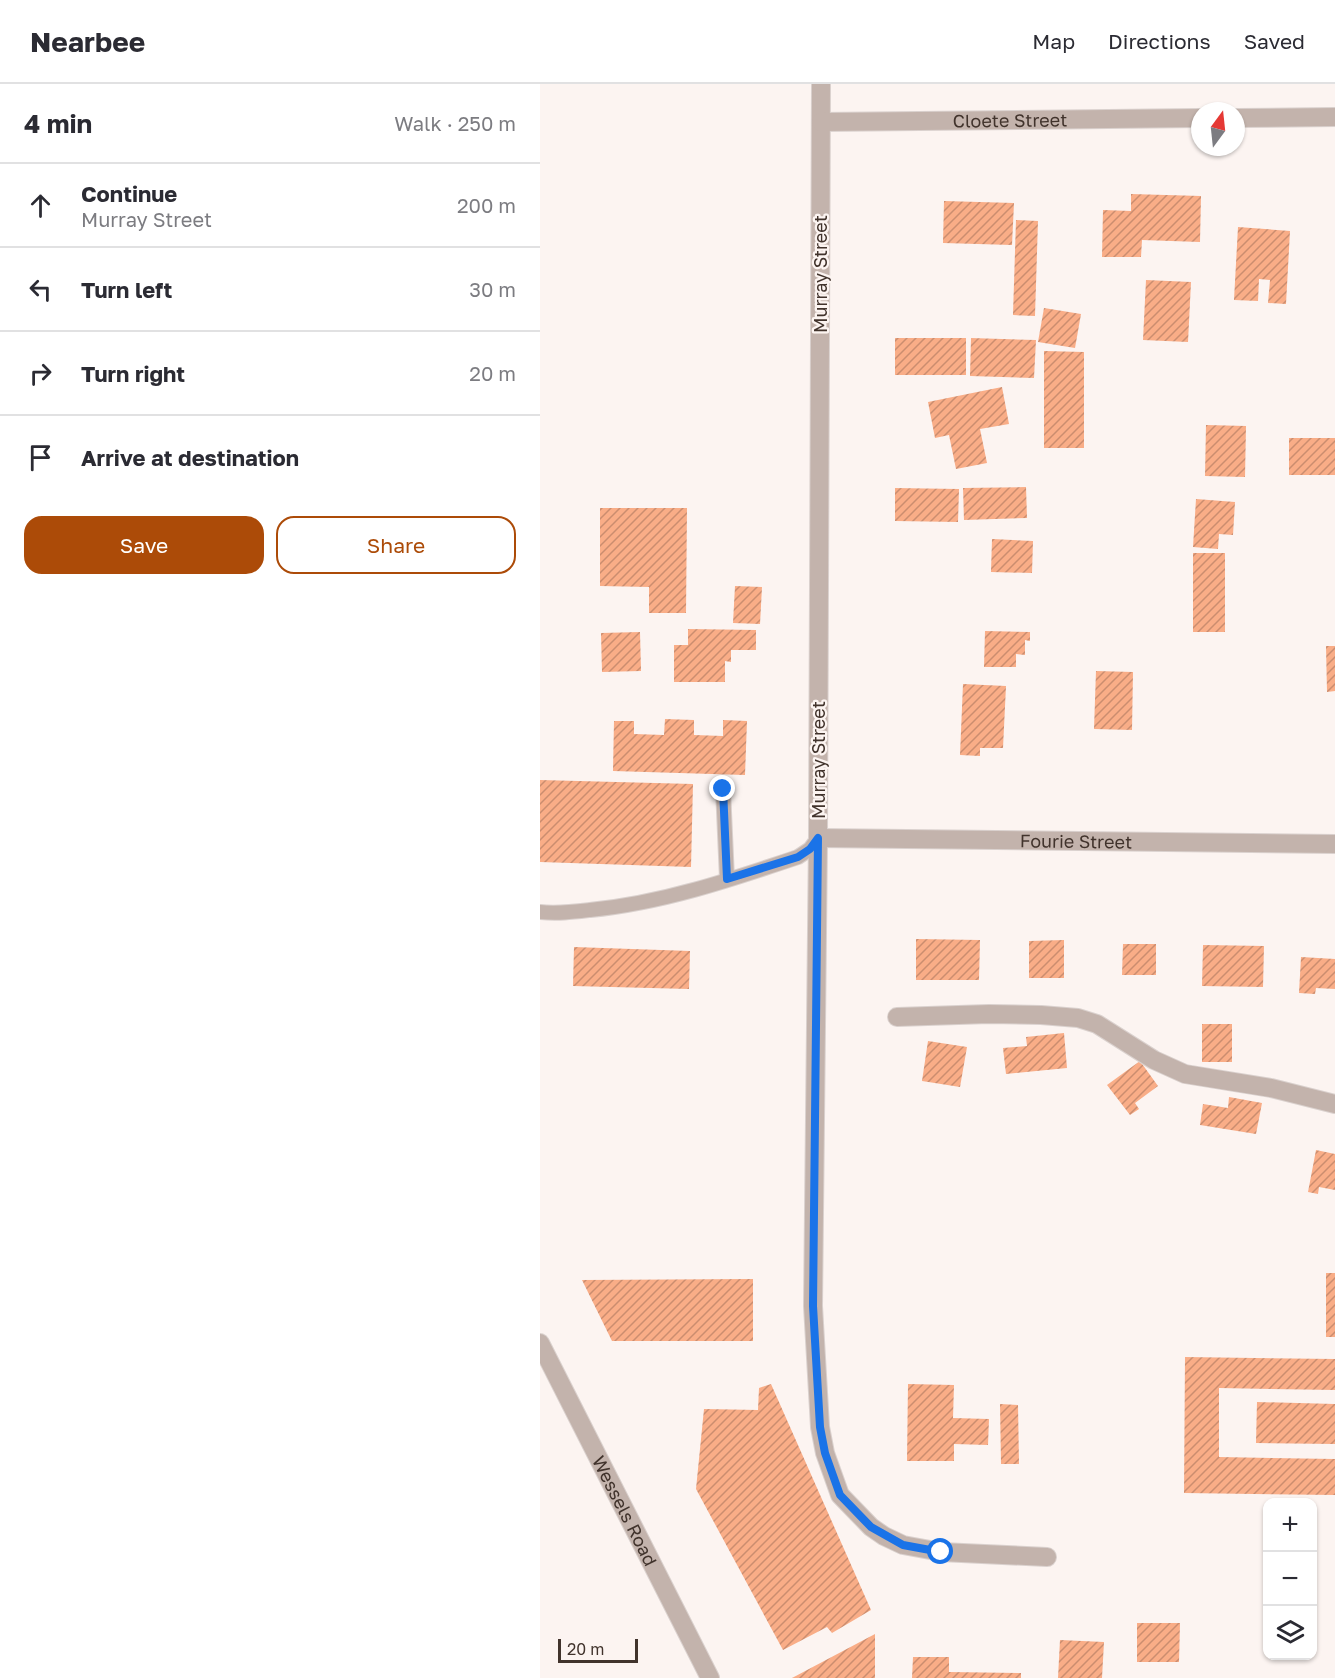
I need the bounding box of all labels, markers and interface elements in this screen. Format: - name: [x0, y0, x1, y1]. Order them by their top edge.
- text: Nearbee: [30, 25, 145, 58]
- text: Map: [1032, 28, 1075, 54]
- text: Directions: [1108, 28, 1211, 54]
- text: Saved: [1244, 28, 1305, 54]
- north arrow: [1191, 102, 1245, 156]
- text: 4 min: [24, 108, 92, 139]
- street label: Cloete Street: [953, 108, 1067, 132]
- text: Walk · 250 m: [394, 111, 516, 135]
- text: Continue: [81, 180, 177, 207]
- icon: ahead: [24, 189, 57, 222]
- text: 200 m: [457, 193, 516, 217]
- text: Murray Street: [81, 207, 212, 231]
- street label: Murray Street: [809, 215, 831, 333]
- icon: left: [24, 273, 57, 306]
- text: Turn left: [81, 276, 172, 303]
- text: 30 m: [469, 277, 516, 301]
- icon: right: [24, 357, 57, 390]
- text: Turn right: [81, 360, 185, 387]
- text: 20 m: [469, 361, 516, 385]
- icon: arrive: [24, 441, 57, 474]
- text: Arrive at destination: [81, 444, 299, 471]
- button: Save: [24, 516, 264, 574]
- button: Share: [276, 516, 516, 574]
- street label: Murray Street: [807, 701, 829, 819]
- route end: [709, 775, 735, 801]
- street label: Fourie Street: [1020, 829, 1132, 853]
- street label: Wessels Road: [588, 1452, 662, 1569]
- map controls: [1263, 1498, 1317, 1660]
- button: +: [1263, 1498, 1317, 1552]
- route start: [927, 1538, 953, 1564]
- button: −: [1263, 1552, 1317, 1606]
- button: layers: [1263, 1606, 1317, 1660]
- scale bar: [558, 1636, 638, 1664]
- text: 20 m: [567, 1639, 604, 1659]

